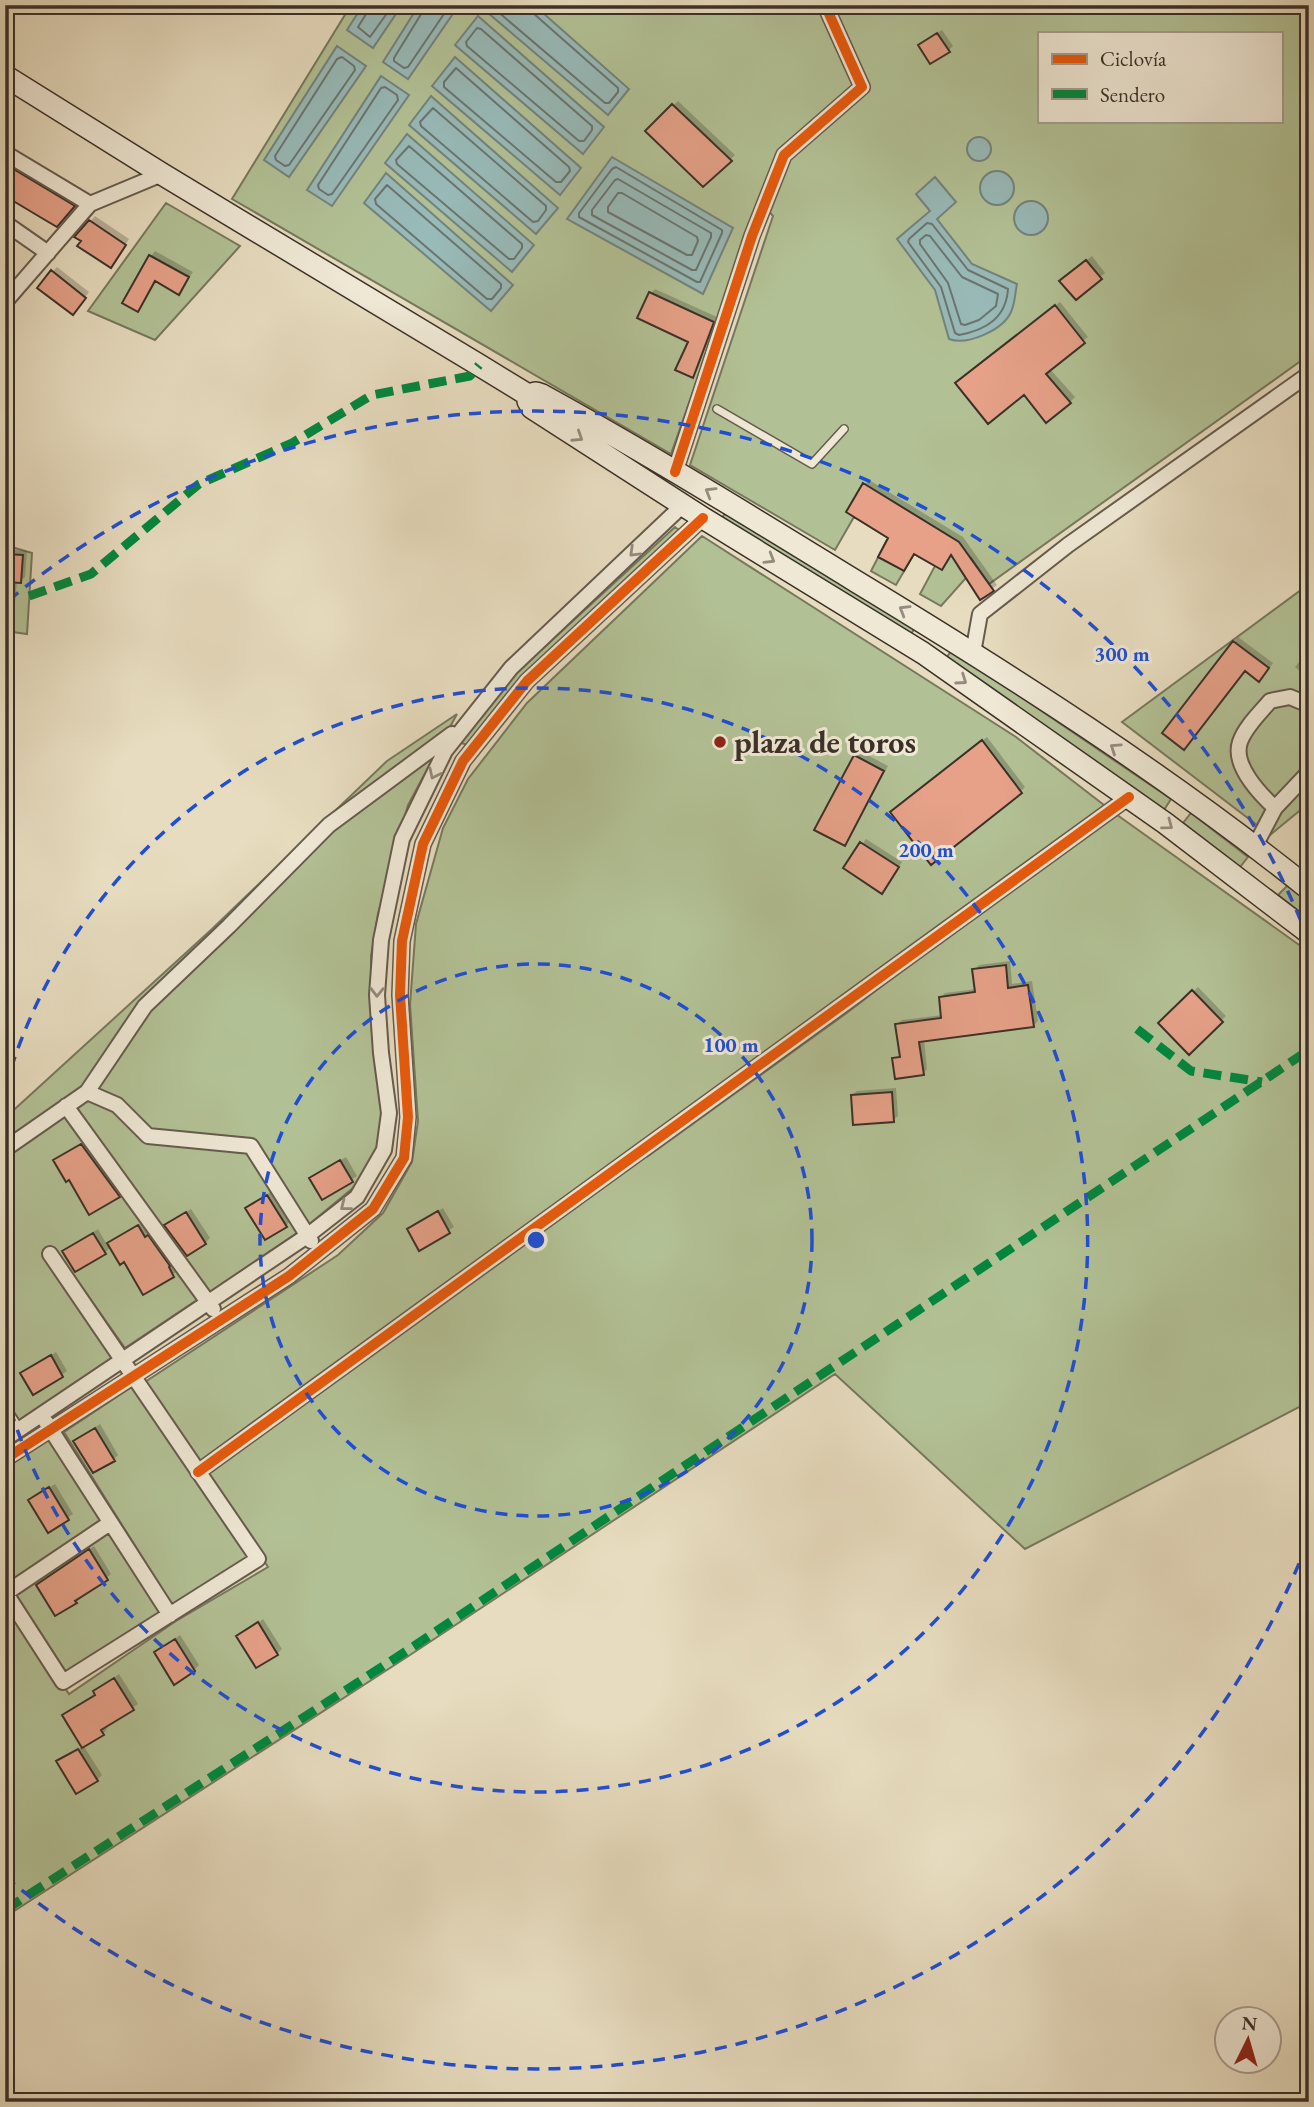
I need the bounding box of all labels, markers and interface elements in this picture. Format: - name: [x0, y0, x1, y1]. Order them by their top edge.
- legend: [1038, 32, 1282, 122]
- text: Ciclovía: [1100, 45, 1167, 72]
- text: Sendero: [1100, 81, 1165, 108]
- one-way arrow: [570, 429, 583, 442]
- one-way arrow: [704, 487, 717, 500]
- one-way arrow: [629, 544, 642, 557]
- one-way arrow: [762, 550, 775, 563]
- one-way arrow: [898, 606, 911, 619]
- text: 300 m: [1094, 640, 1150, 667]
- one-way arrow: [954, 672, 967, 684]
- place label: plaza de toros: [734, 721, 916, 763]
- marker: plaza de toros: [712, 734, 728, 750]
- one-way arrow: [1110, 744, 1123, 756]
- one-way arrow: [428, 767, 442, 780]
- one-way arrow: [1160, 817, 1173, 830]
- text: 200 m: [898, 836, 954, 863]
- one-way arrow: [370, 987, 385, 998]
- text: 100 m: [703, 1031, 759, 1058]
- one-way arrow: [341, 1198, 353, 1210]
- centre of rings: [524, 1228, 548, 1252]
- north arrow: [1212, 2006, 1282, 2076]
- text: N: [1241, 2010, 1259, 2037]

